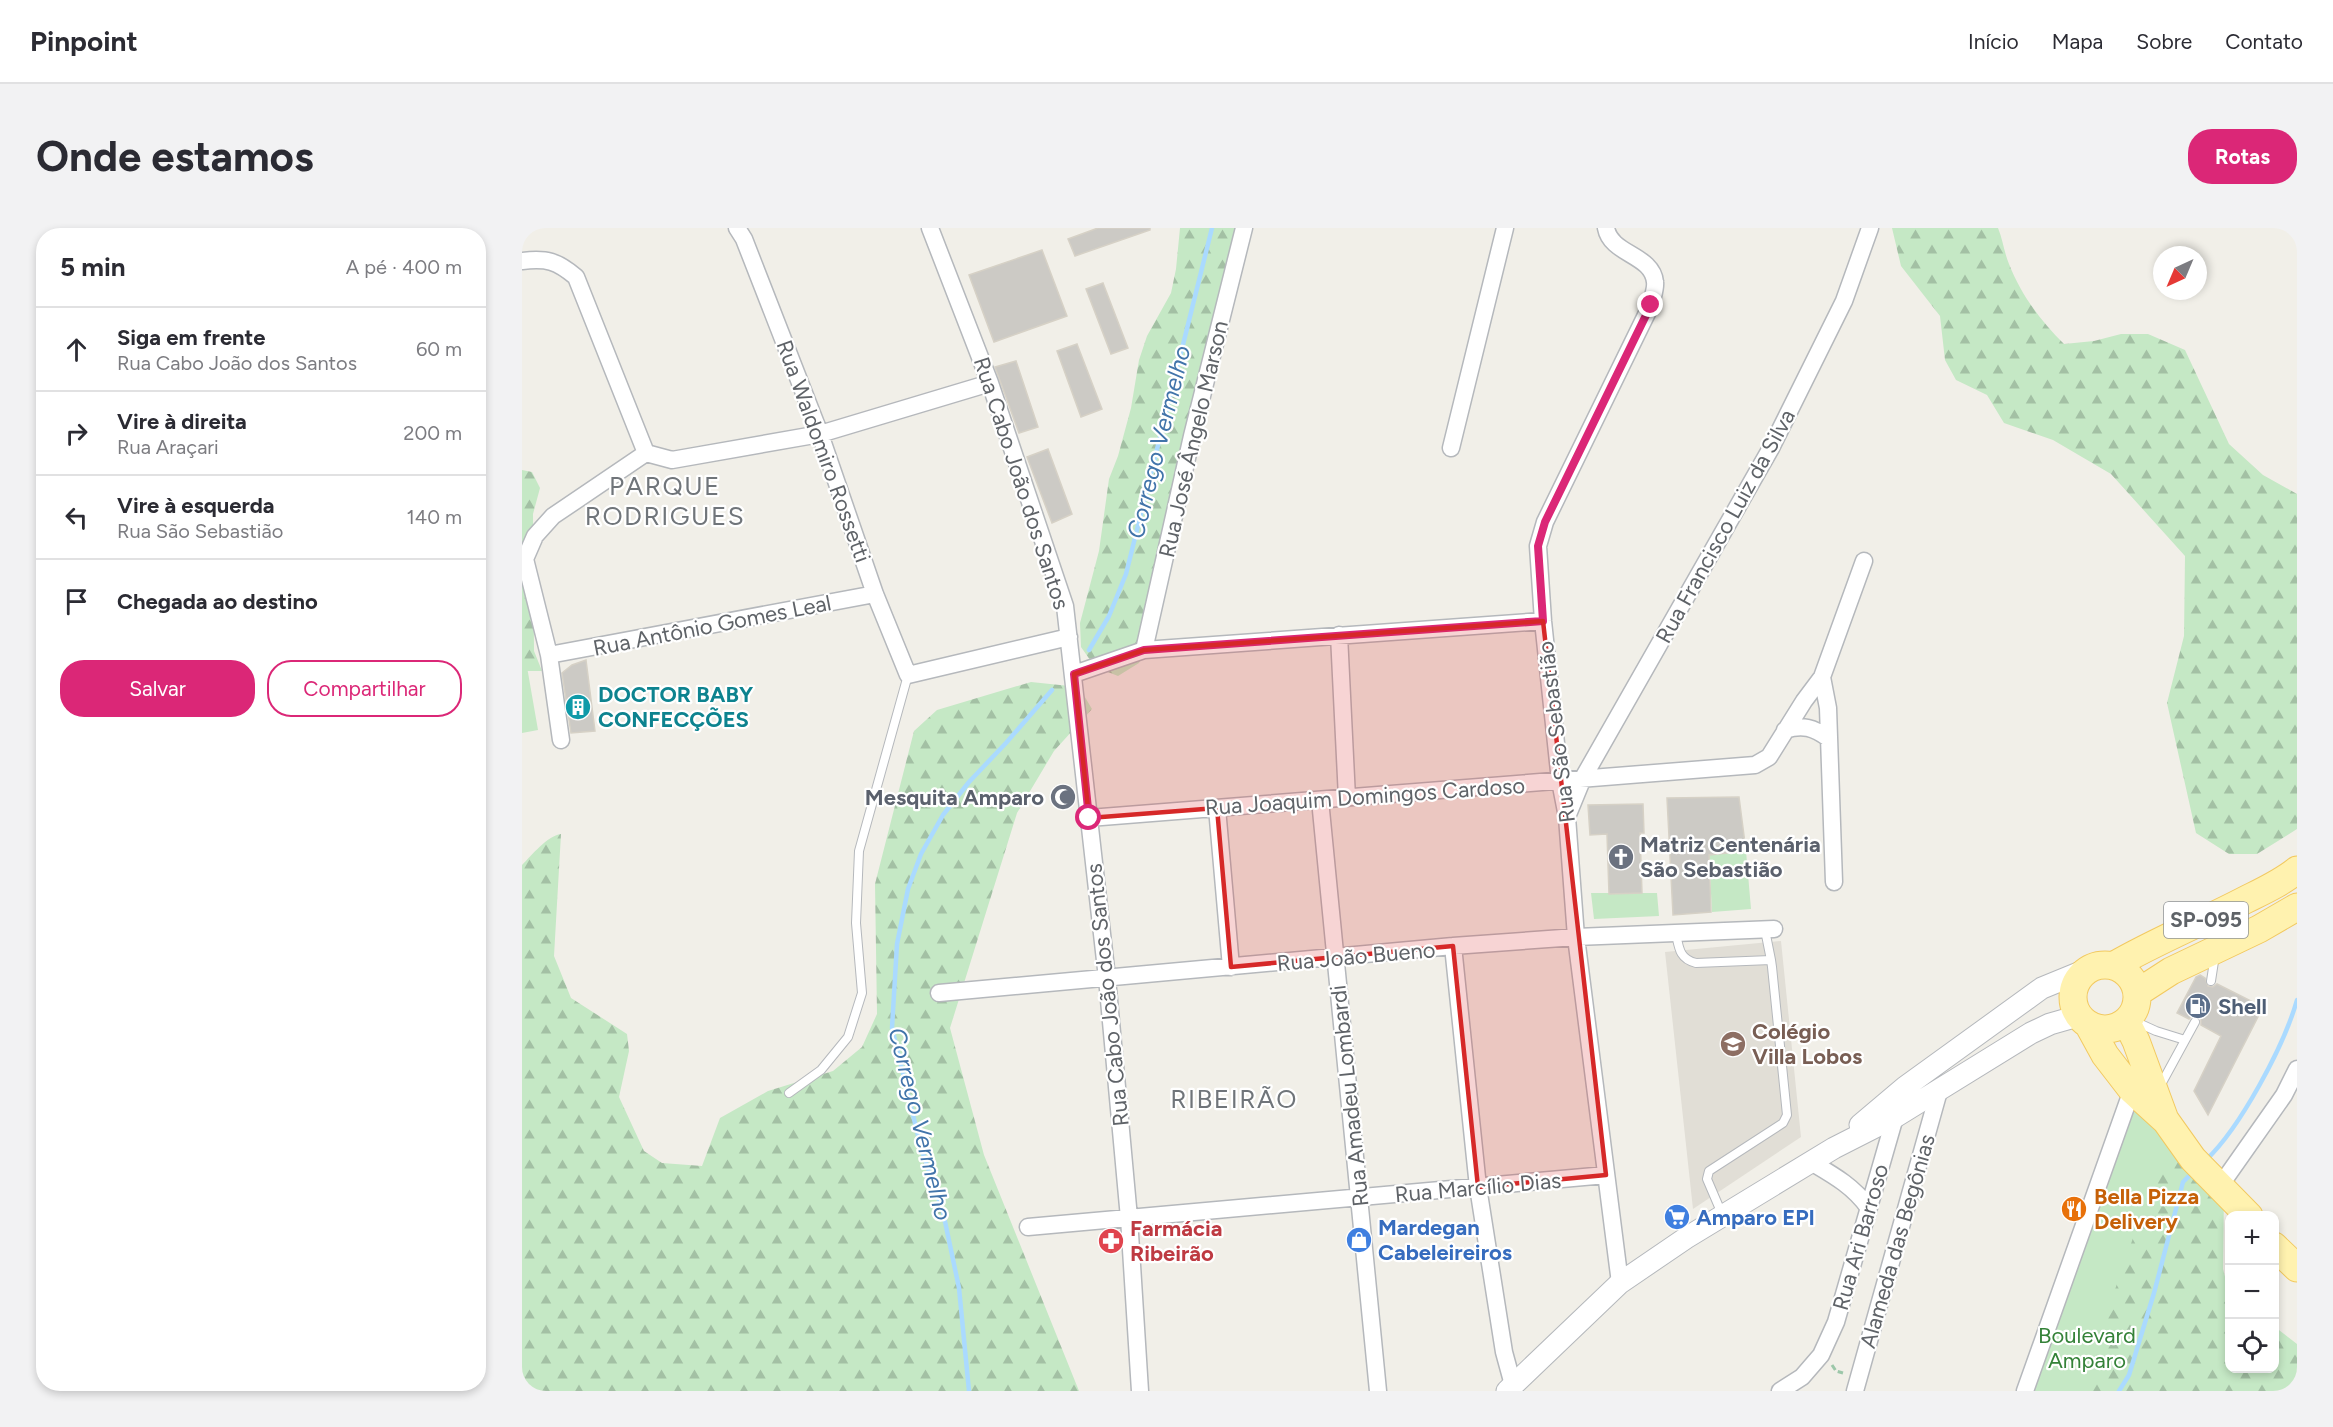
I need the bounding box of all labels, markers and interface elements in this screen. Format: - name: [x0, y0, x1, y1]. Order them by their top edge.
- text: Pinpoint: [30, 24, 138, 58]
- text: Início: [1968, 29, 2019, 54]
- text: Mapa: [2052, 29, 2103, 54]
- text: Sobre: [2136, 29, 2192, 54]
- text: Contato: [2225, 29, 2303, 54]
- button: Rotas: [2188, 129, 2297, 184]
- text: Onde estamos: [36, 131, 314, 182]
- north arrow: [2153, 246, 2207, 300]
- text: 5 min: [60, 251, 126, 283]
- text: A pé · 400 m: [346, 255, 462, 279]
- route end: [1637, 291, 1663, 317]
- street label: Rua José Ângelo Marson: [1153, 318, 1234, 560]
- text: Siga em frente: [117, 324, 265, 351]
- icon: ahead: [60, 333, 93, 366]
- street label: Rua Waldomiro Rossetti: [771, 336, 876, 566]
- text: 60 m: [416, 337, 462, 361]
- water label: Corrego Vermelho: [1121, 342, 1197, 541]
- text: Rua Cabo João dos Santos: [117, 351, 357, 375]
- street label: Rua Cabo João dos Santos: [968, 353, 1075, 613]
- street label: Rua Francisco Luiz da Silva: [1650, 405, 1801, 648]
- text: Vire à direita: [117, 408, 247, 435]
- icon: right: [60, 417, 93, 450]
- text: 200 m: [403, 421, 462, 445]
- text: Rua Araçari: [117, 435, 219, 459]
- district label: PARQUE RODRIGUES: [585, 470, 745, 532]
- text: Vire à esquerda: [117, 492, 275, 519]
- icon: left: [60, 501, 93, 534]
- text: 140 m: [407, 505, 462, 529]
- text: Rua São Sebastião: [117, 519, 283, 543]
- icon: arrive: [60, 585, 93, 618]
- text: Chegada ao destino: [117, 588, 318, 615]
- street label: Rua Antônio Gomes Leal: [591, 589, 833, 662]
- street label: Rua São Sebastião: [1532, 640, 1581, 824]
- button: Salvar: [60, 660, 255, 717]
- button: Compartilhar: [267, 660, 462, 717]
- place label: DOCTOR BABY CONFECÇÕES: [598, 681, 754, 733]
- building icon: DOCTOR BABY CONFECÇÕES: [563, 692, 593, 722]
- street label: Rua Joaquim Domingos Cardoso: [1204, 772, 1526, 821]
- mosque icon: Mesquita Amparo: [1048, 782, 1078, 812]
- place label: Mesquita Amparo: [865, 784, 1044, 811]
- route start: [1075, 804, 1101, 830]
- place label: Matriz Centenária São Sebastião: [1640, 831, 1821, 883]
- church icon: Matriz Centenária São Sebastião: [1606, 842, 1636, 872]
- street label: Rua Cabo João dos Santos: [1080, 862, 1135, 1128]
- road number: SP-095: [2164, 902, 2248, 938]
- street label: Rua João Bueno: [1276, 936, 1436, 977]
- street label: Rua Amadeu Lombardi: [1324, 984, 1375, 1208]
- fuel station icon: Shell: [2183, 991, 2213, 1021]
- place label: Shell: [2218, 993, 2267, 1020]
- place label: Colégio Villa Lobos: [1752, 1018, 1862, 1070]
- water label: Corrego Vermelho: [882, 1024, 958, 1223]
- school or university icon: Colégio Villa Lobos: [1718, 1029, 1748, 1059]
- district label: RIBEIRÃO: [1170, 1083, 1298, 1115]
- street label: Alameda das Begônias: [1854, 1131, 1941, 1351]
- street label: Rua Ari Barroso: [1827, 1161, 1894, 1313]
- street label: Rua Marcílio Dias: [1394, 1167, 1562, 1208]
- place label: Bella Pizza Delivery: [2094, 1183, 2199, 1235]
- restaurant icon: Bella Pizza Delivery: [2059, 1194, 2089, 1224]
- supermarket icon: Amparo EPI: [1662, 1202, 1692, 1232]
- place label: Amparo EPI: [1696, 1204, 1815, 1231]
- map controls: [2225, 1211, 2279, 1373]
- button: +: [2225, 1211, 2279, 1265]
- place label: Mardegan Cabeleireiros: [1378, 1214, 1512, 1266]
- place label: Farmácia Ribeirão: [1130, 1215, 1222, 1267]
- shop icon: Mardegan Cabeleireiros: [1344, 1225, 1374, 1255]
- pharmacy icon: Farmácia Ribeirão: [1096, 1226, 1126, 1256]
- button: −: [2225, 1265, 2279, 1319]
- button: locate: [2225, 1319, 2279, 1373]
- park label: Boulevard Amparo: [2038, 1322, 2136, 1374]

